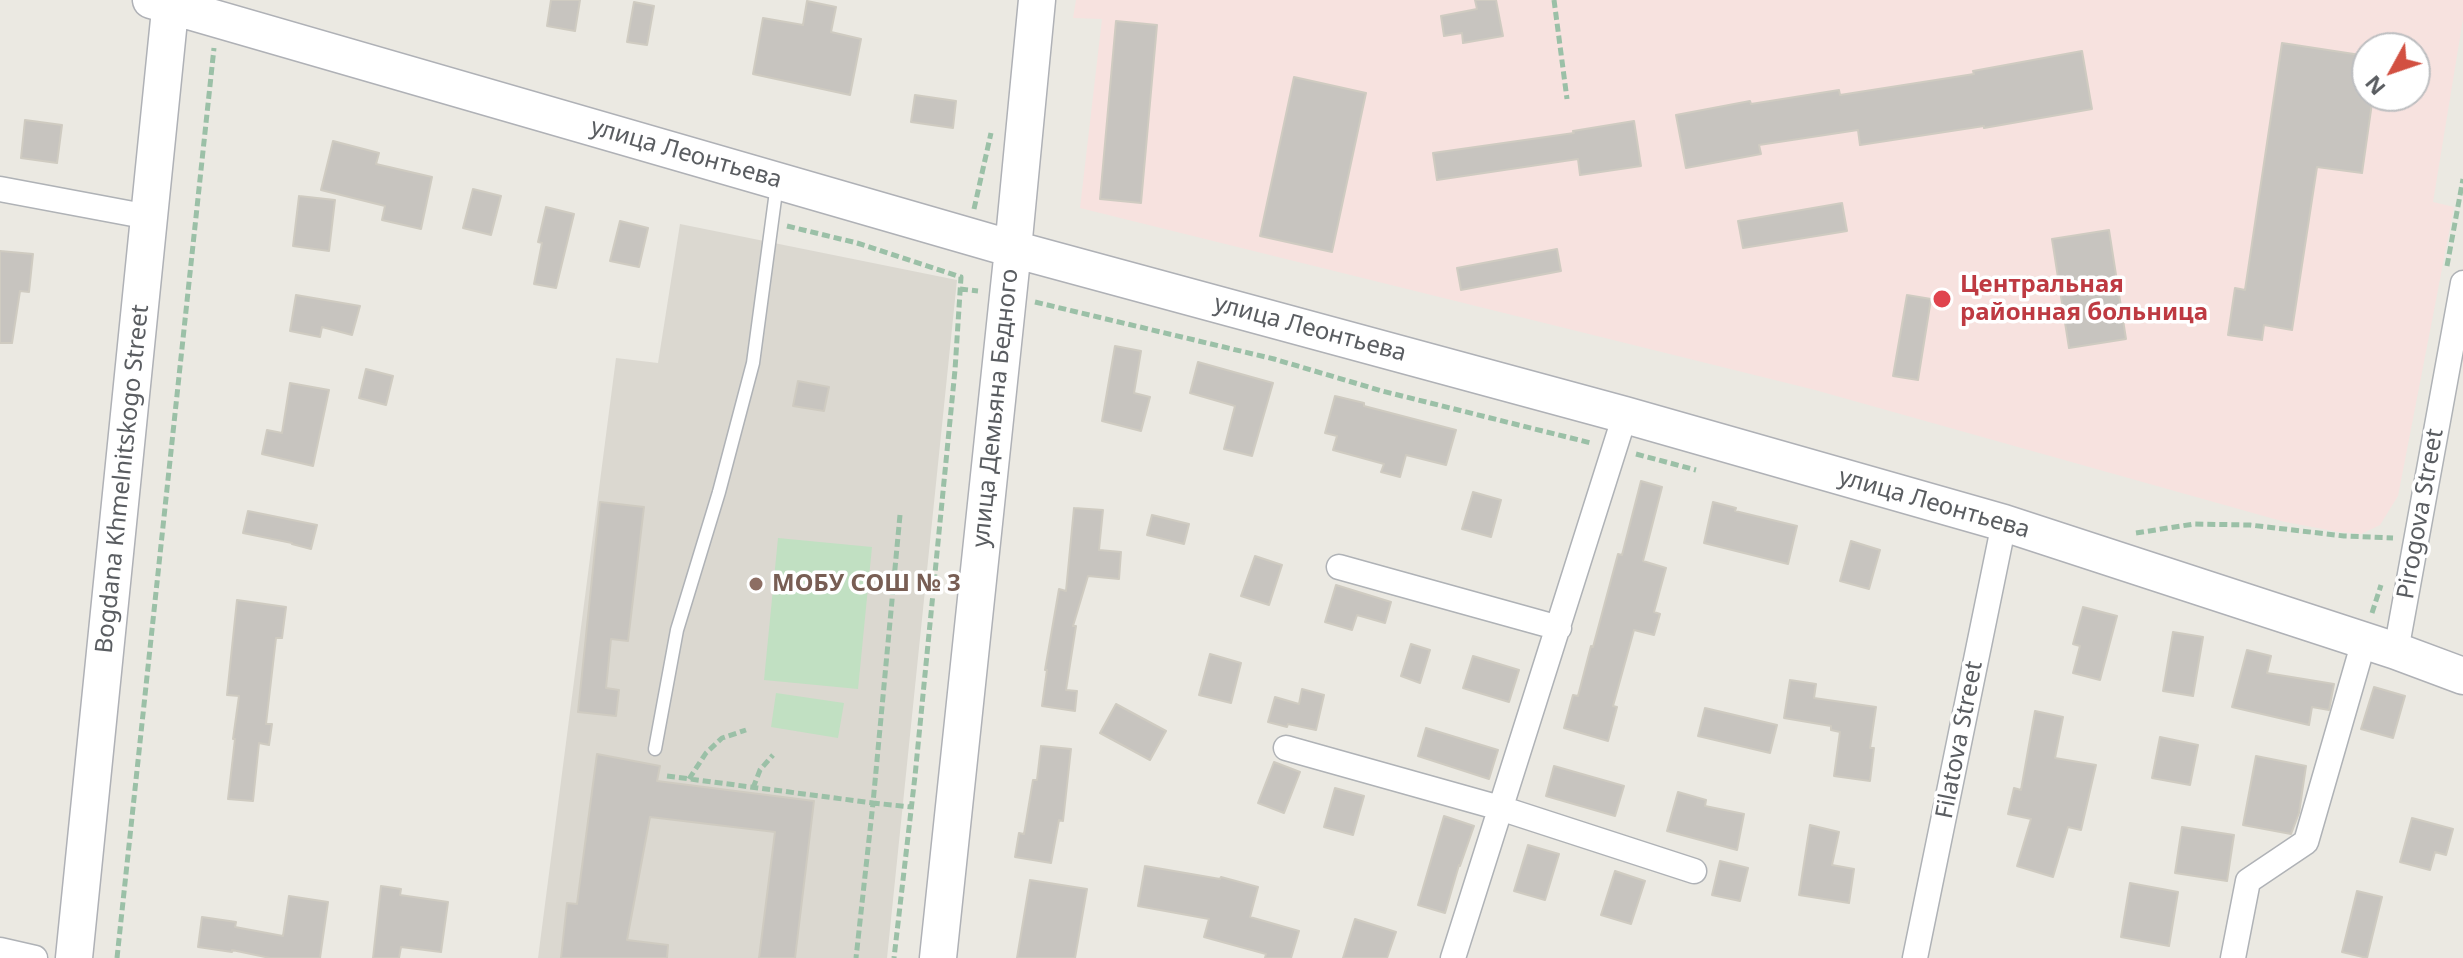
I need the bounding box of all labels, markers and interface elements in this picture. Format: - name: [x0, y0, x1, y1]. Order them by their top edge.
- north arrow: [2351, 32, 2431, 112]
- text: N: [2357, 70, 2391, 103]
- street label: улица Леонтьева: [587, 113, 785, 195]
- street label: улица Демьяна Бедного: [967, 267, 1025, 549]
- place label: Центральная районная больница: [1960, 271, 2208, 327]
- marker: Центральная районная больница: [1931, 288, 1953, 310]
- street label: улица Леонтьева: [1211, 290, 1409, 368]
- street label: Bogdana Khmelnitskogo Street: [90, 303, 156, 655]
- street label: Pirogova Street: [2392, 427, 2450, 601]
- street label: улица Леонтьева: [1835, 463, 2033, 545]
- place label: МОБУ СОШ № 3: [772, 570, 961, 598]
- marker: МОБУ СОШ № 3: [747, 575, 765, 593]
- street label: Filatova Street: [1931, 659, 1989, 821]

